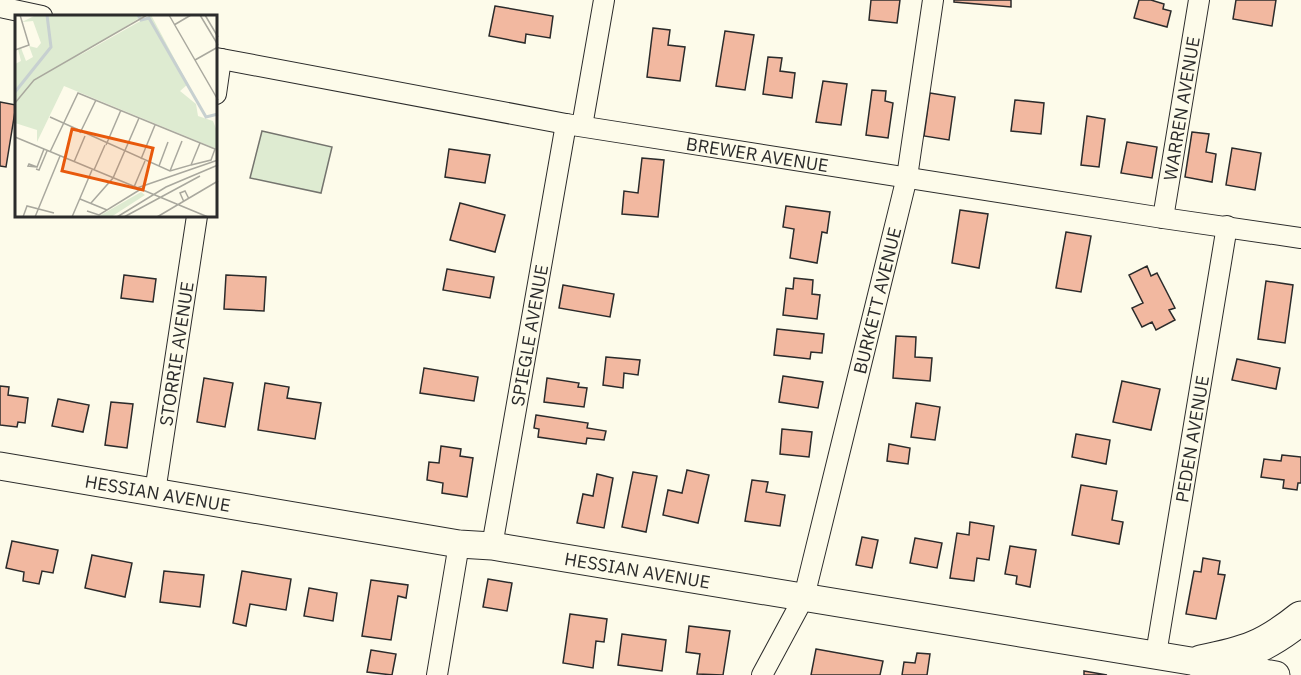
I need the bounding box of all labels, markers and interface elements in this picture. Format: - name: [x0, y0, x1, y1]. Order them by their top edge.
- inset map: [15, 15, 218, 218]
- street label: WARREN AVENUE: [1158, 35, 1204, 182]
- street label: BREWER AVENUE: [685, 132, 830, 177]
- street label: BURKETT AVENUE: [848, 225, 906, 376]
- street label: SPIEGLE AVENUE: [505, 263, 553, 408]
- street label: STORRIE AVENUE: [154, 280, 198, 427]
- street label: PEDEN AVENUE: [1170, 374, 1214, 504]
- street label: HESSIAN AVENUE: [83, 469, 232, 516]
- street label: HESSIAN AVENUE: [563, 547, 712, 593]

